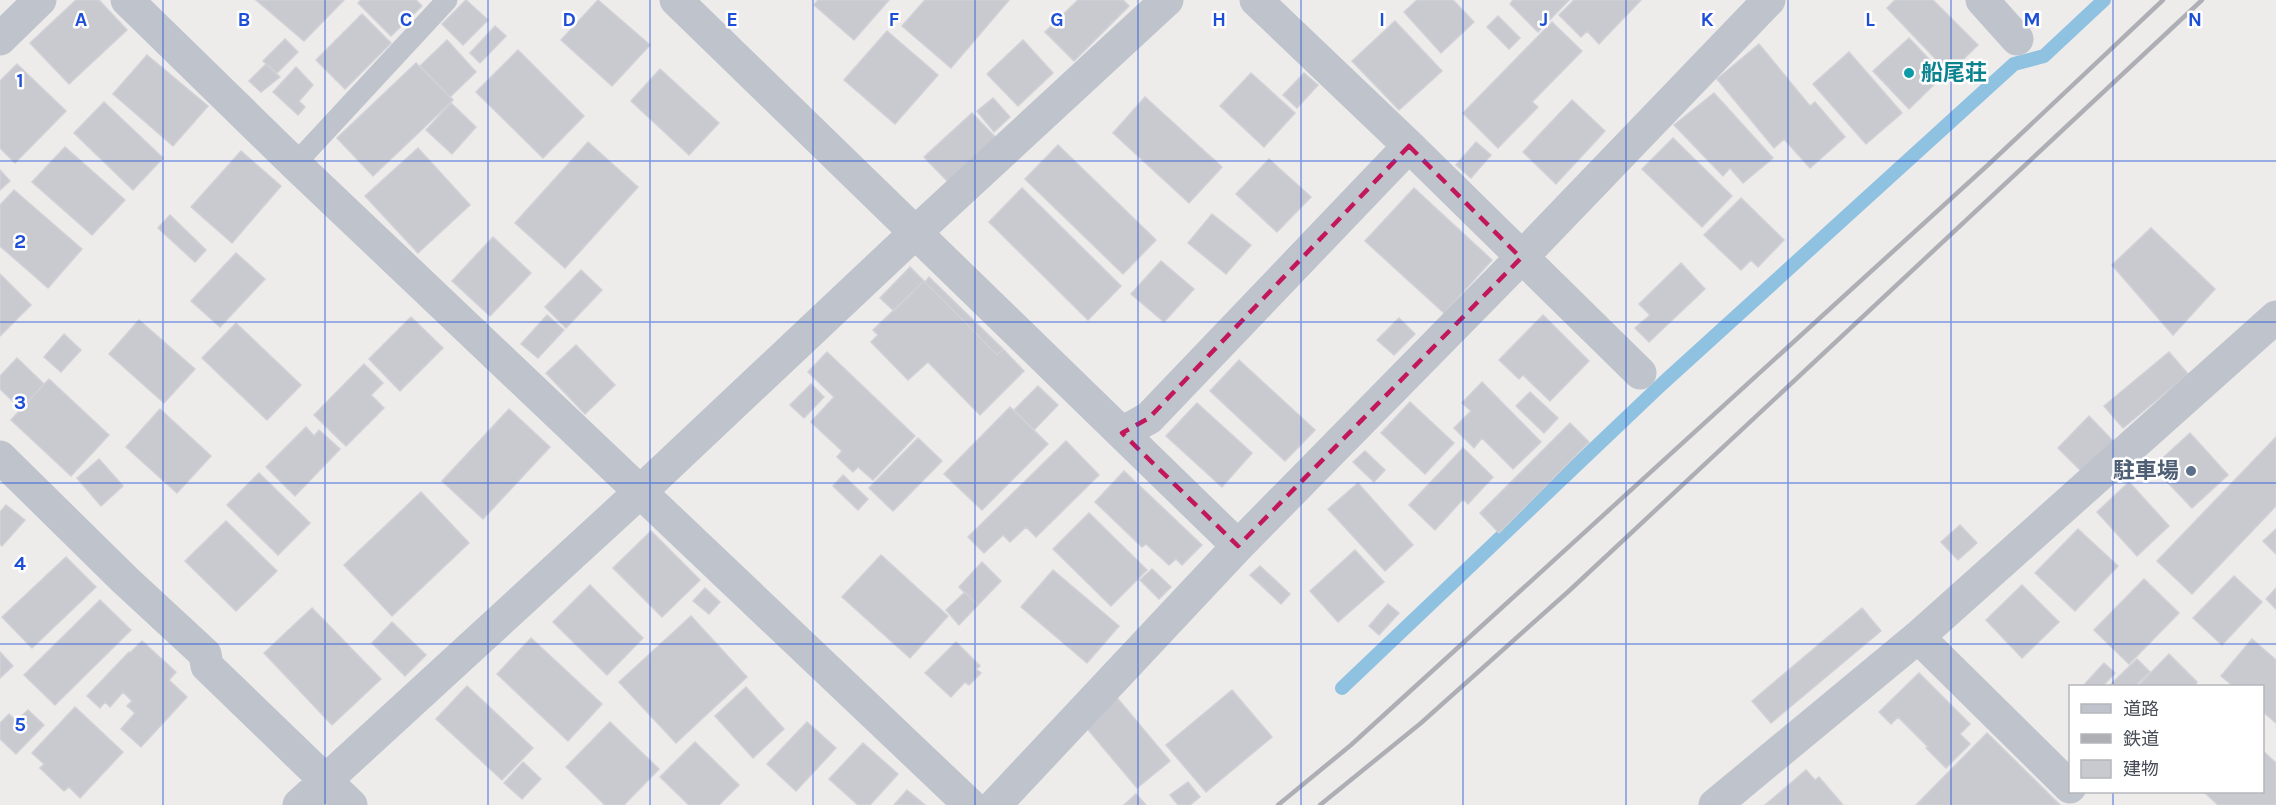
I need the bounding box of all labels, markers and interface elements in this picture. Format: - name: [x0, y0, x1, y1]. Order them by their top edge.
- text: A: [75, 8, 88, 31]
- text: B: [238, 8, 250, 31]
- text: C: [400, 8, 412, 31]
- text: D: [562, 8, 576, 31]
- text: E: [726, 8, 738, 31]
- text: F: [889, 8, 900, 31]
- text: G: [1050, 8, 1064, 31]
- text: H: [1212, 8, 1226, 31]
- text: I: [1379, 8, 1385, 31]
- text: J: [1540, 8, 1548, 31]
- text: K: [1700, 8, 1714, 31]
- text: L: [1865, 8, 1875, 31]
- text: M: [2023, 8, 2041, 31]
- text: N: [2188, 8, 2202, 31]
- place label: 船尾荘: [1921, 60, 1987, 86]
- marker: 船尾荘: [1902, 66, 1916, 80]
- text: 1: [16, 69, 24, 92]
- text: 2: [14, 230, 26, 253]
- text: 3: [14, 391, 26, 414]
- place label: 駐車場: [2113, 458, 2179, 484]
- marker: 駐車場: [2184, 464, 2198, 478]
- text: 4: [14, 552, 26, 575]
- legend: [2069, 685, 2264, 793]
- text: 道路: [2123, 698, 2159, 720]
- text: 5: [14, 713, 26, 736]
- text: 鉄道: [2123, 728, 2159, 750]
- text: 建物: [2123, 758, 2159, 780]

